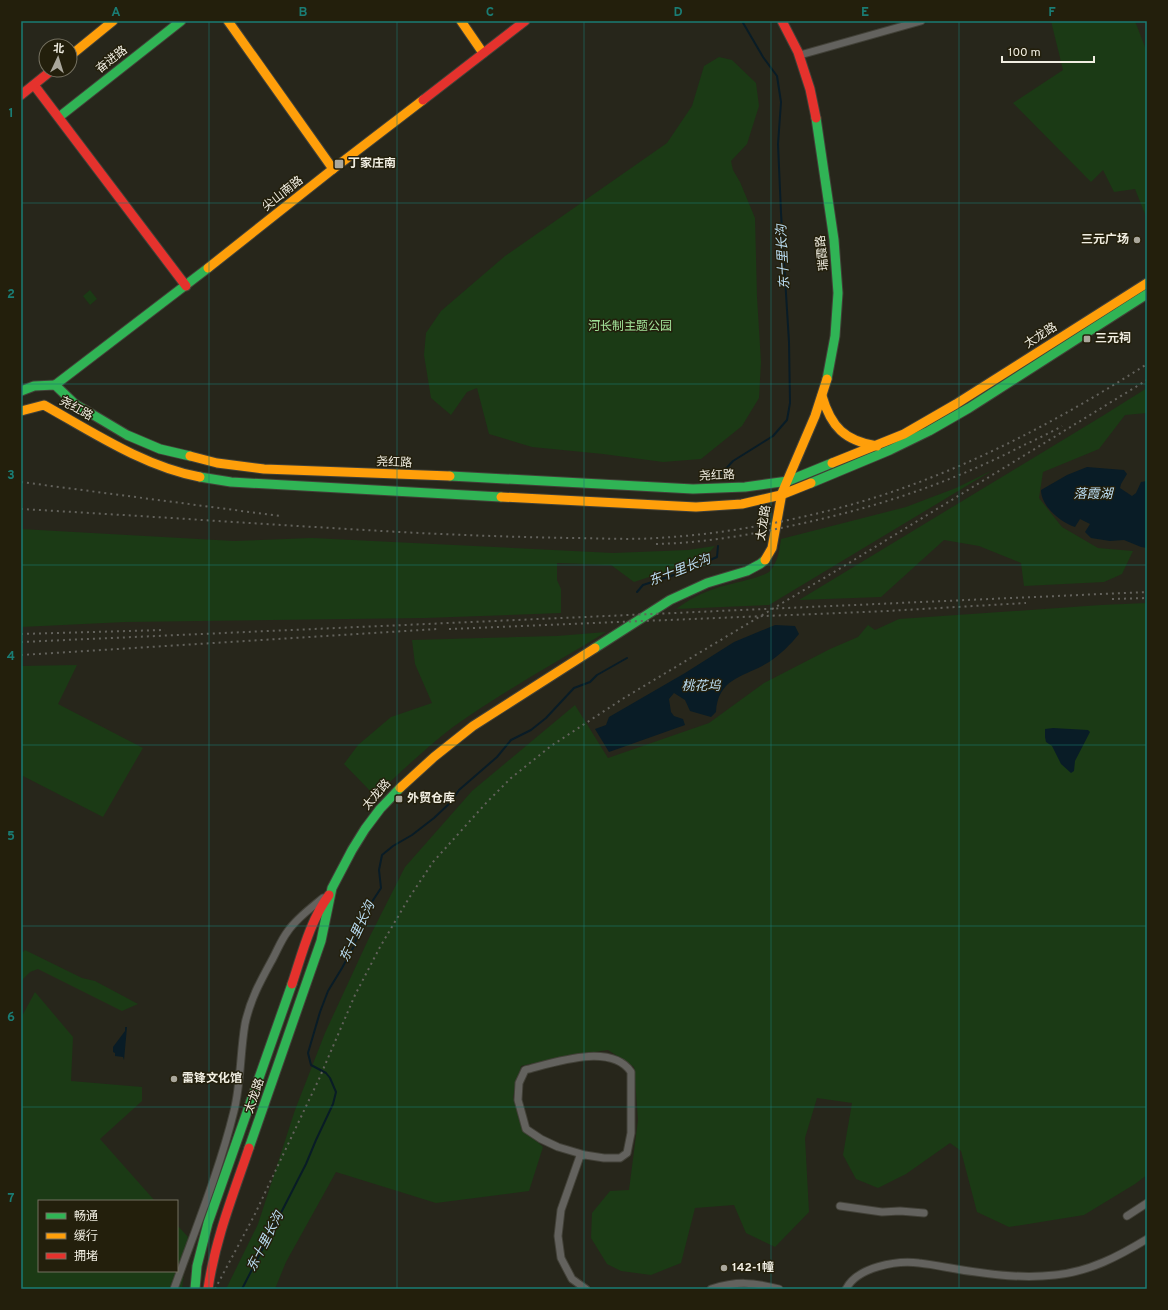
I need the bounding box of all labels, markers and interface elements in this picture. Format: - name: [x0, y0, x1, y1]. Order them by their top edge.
- text: A: [111, 5, 121, 21]
- text: B: [299, 5, 308, 21]
- text: C: [486, 5, 494, 21]
- text: D: [673, 5, 683, 21]
- text: E: [861, 5, 869, 21]
- text: F: [1048, 5, 1056, 21]
- north arrow: [38, 38, 78, 78]
- scale bar: [1002, 38, 1094, 64]
- text: 北: [53, 42, 65, 56]
- street label: 奋进路: [93, 43, 131, 77]
- text: 100 m: [1008, 45, 1041, 61]
- text: 1: [8, 106, 14, 122]
- place label: 丁家庄南: [348, 156, 396, 172]
- marker: 丁家庄南: [333, 158, 345, 170]
- street label: 尖山南路: [259, 173, 307, 215]
- water label: 东十里长沟: [774, 222, 794, 290]
- place label: 三元广场: [1081, 232, 1129, 248]
- street label: 瑞霞路: [813, 234, 833, 272]
- marker: 三元广场: [1132, 235, 1142, 245]
- text: 2: [7, 287, 15, 303]
- park label: 河长制主题公园: [588, 319, 672, 335]
- street label: 太龙路: [1022, 319, 1060, 353]
- place label: 三元祠: [1095, 331, 1131, 347]
- marker: 三元祠: [1082, 334, 1092, 344]
- street label: 尧红路: [56, 393, 96, 425]
- street label: 尧红路: [376, 454, 412, 472]
- street label: 尧红路: [699, 467, 735, 485]
- text: 3: [7, 468, 15, 484]
- water label: 落霞湖: [1073, 487, 1114, 503]
- street label: 太龙路: [753, 504, 775, 542]
- water label: 东十里长沟: [647, 551, 715, 590]
- text: 4: [7, 649, 15, 665]
- water label: 桃花坞: [681, 679, 721, 695]
- street label: 太龙路: [359, 776, 395, 814]
- place label: 外贸仓库: [407, 791, 455, 807]
- marker: 外贸仓库: [394, 794, 404, 804]
- text: 5: [7, 829, 15, 845]
- water label: 东十里长沟: [337, 897, 380, 965]
- text: 6: [7, 1010, 15, 1026]
- place label: 雷锋文化馆: [182, 1071, 242, 1087]
- marker: 雷锋文化馆: [169, 1074, 179, 1084]
- street label: 太龙路: [242, 1076, 268, 1116]
- text: 7: [8, 1191, 15, 1207]
- legend: [38, 1200, 178, 1272]
- water label: 东十里长沟: [244, 1208, 289, 1275]
- text: 畅通: [74, 1209, 98, 1225]
- text: 缓行: [74, 1229, 98, 1245]
- text: 拥堵: [74, 1249, 98, 1265]
- place label: 142-1幢: [732, 1260, 774, 1276]
- marker: 142-1幢: [719, 1263, 729, 1273]

